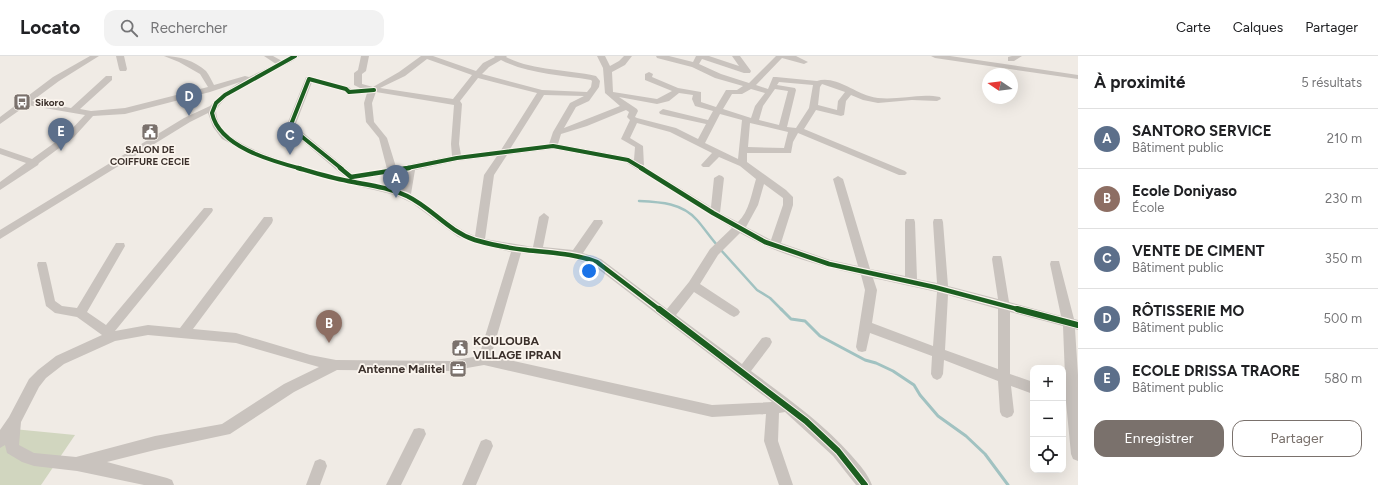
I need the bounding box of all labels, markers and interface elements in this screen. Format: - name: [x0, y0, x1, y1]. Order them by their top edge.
- search box: [104, 10, 384, 46]
- text: Locato: [20, 16, 80, 39]
- icon: search: [118, 17, 140, 39]
- text: Rechercher: [150, 19, 227, 37]
- text: Carte: [1176, 19, 1211, 36]
- text: Calques: [1233, 19, 1283, 36]
- text: Partager: [1305, 19, 1358, 36]
- north arrow: [982, 68, 1018, 104]
- text: À proximité: [1094, 72, 1185, 92]
- text: 5 résultats: [1301, 75, 1362, 90]
- pin: D: [176, 83, 202, 116]
- bus stop icon: Sikoro: [12, 92, 32, 112]
- place label: Sikoro: [35, 96, 64, 109]
- pin: E: [48, 118, 74, 151]
- public building icon: SALON DE COIFFURE CECIE: [140, 122, 160, 142]
- pin: C: [277, 122, 303, 155]
- text: SANTORO SERVICE: [1132, 122, 1272, 140]
- text: A: [1102, 131, 1112, 146]
- text: 210 m: [1327, 131, 1362, 146]
- text: Bâtiment public: [1132, 140, 1224, 155]
- place label: SALON DE COIFFURE CECIE: [110, 143, 190, 168]
- pin: A: [383, 165, 409, 198]
- text: Ecole Doniyaso: [1132, 182, 1237, 200]
- text: B: [1103, 191, 1111, 206]
- text: 230 m: [1325, 191, 1362, 206]
- text: École: [1132, 200, 1164, 215]
- text: VENTE DE CIMENT: [1132, 242, 1265, 260]
- text: C: [1102, 251, 1112, 266]
- text: 350 m: [1325, 251, 1362, 266]
- text: Bâtiment public: [1132, 260, 1224, 275]
- your location: [579, 261, 599, 281]
- text: RÔTISSERIE MO: [1132, 302, 1244, 320]
- pin: B: [316, 310, 342, 343]
- text: D: [1102, 311, 1112, 326]
- text: 500 m: [1324, 311, 1362, 326]
- text: Bâtiment public: [1132, 320, 1224, 335]
- place label: KOULOUBA VILLAGE IPRAN: [473, 334, 561, 362]
- public building icon: KOULOUBA VILLAGE IPRAN: [450, 338, 470, 358]
- office icon: Antenne Malitel: [448, 359, 468, 379]
- place label: Antenne Malitel: [358, 362, 445, 376]
- text: ECOLE DRISSA TRAORE: [1132, 362, 1300, 380]
- map controls: [1030, 365, 1066, 473]
- button: +: [1030, 365, 1066, 401]
- text: E: [1103, 371, 1111, 386]
- text: 580 m: [1324, 371, 1362, 386]
- text: Bâtiment public: [1132, 380, 1224, 395]
- button: −: [1030, 401, 1066, 437]
- button: Enregistrer: [1094, 420, 1224, 457]
- button: Partager: [1232, 420, 1362, 457]
- button: locate: [1030, 437, 1066, 473]

